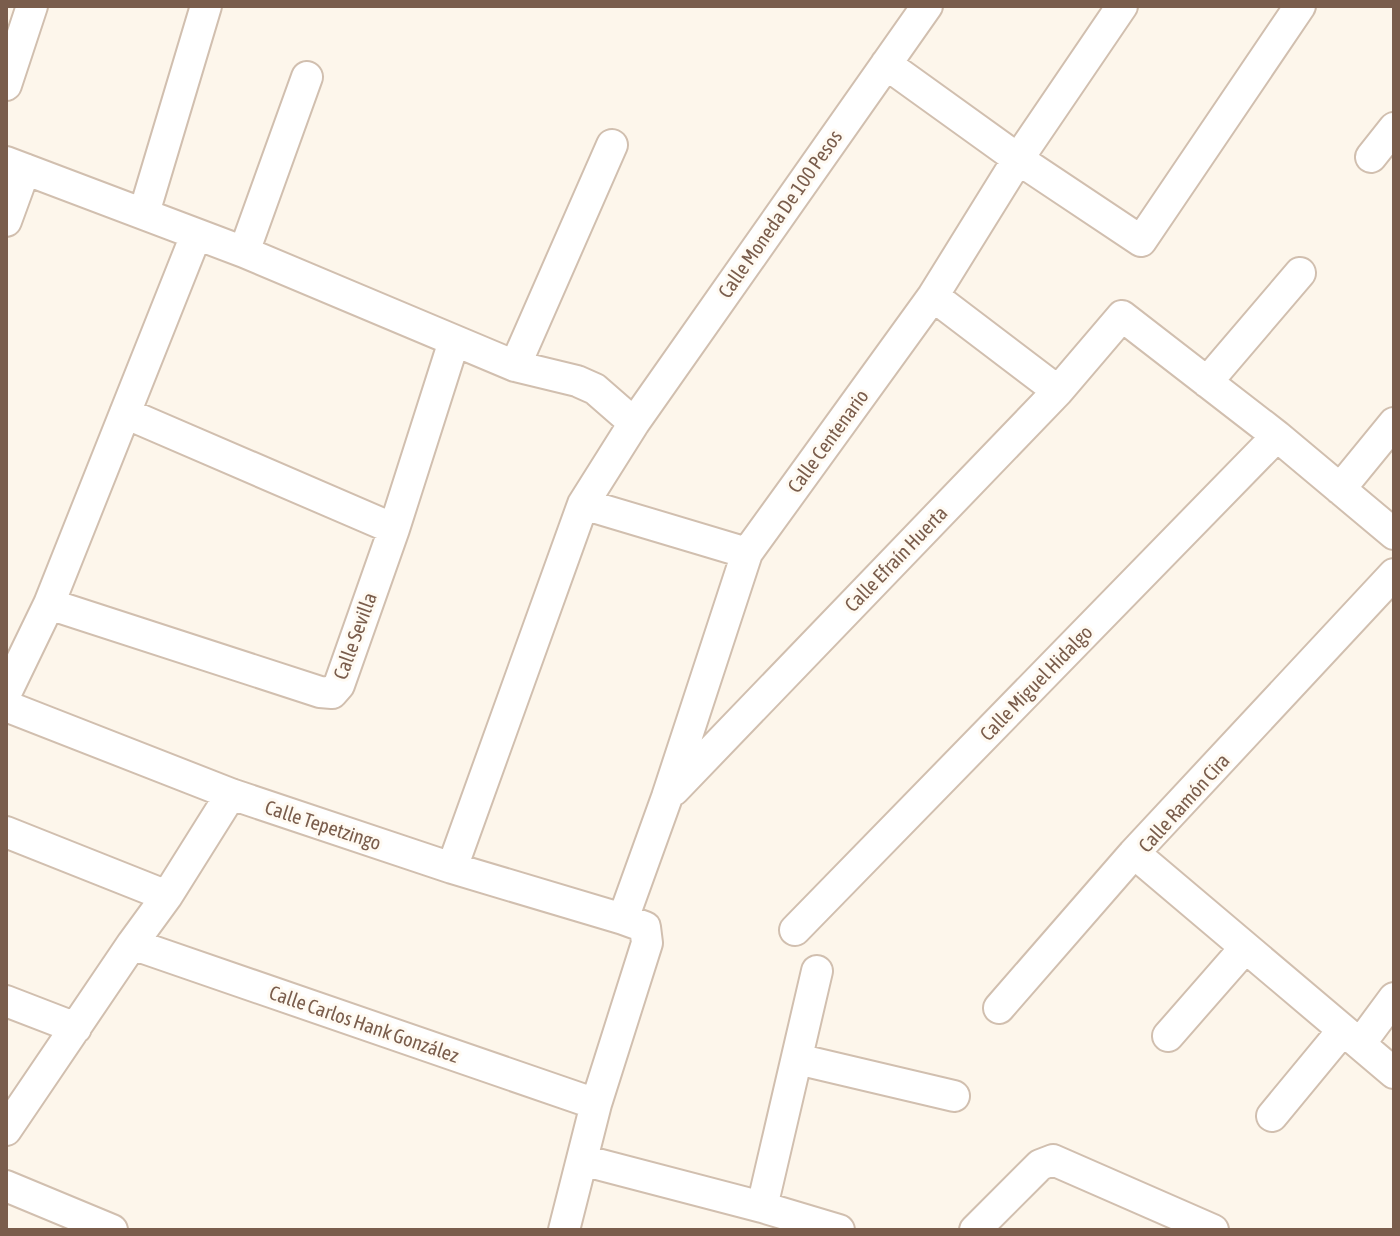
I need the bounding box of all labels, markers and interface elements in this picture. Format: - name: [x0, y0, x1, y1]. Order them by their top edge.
- street label: Calle Moneda De 100 Pesos: [713, 125, 846, 302]
- street label: Calle Centenario: [782, 385, 873, 497]
- street label: Calle Efraín Huerta: [840, 501, 952, 616]
- street label: Calle Sevilla: [328, 589, 381, 682]
- street label: Calle Miguel Hidalgo: [975, 620, 1097, 745]
- street label: Calle Ramón Cira: [1133, 749, 1234, 857]
- street label: Calle Tepetzingo: [262, 795, 384, 854]
- street label: Calle Carlos Hank González: [266, 980, 462, 1067]

